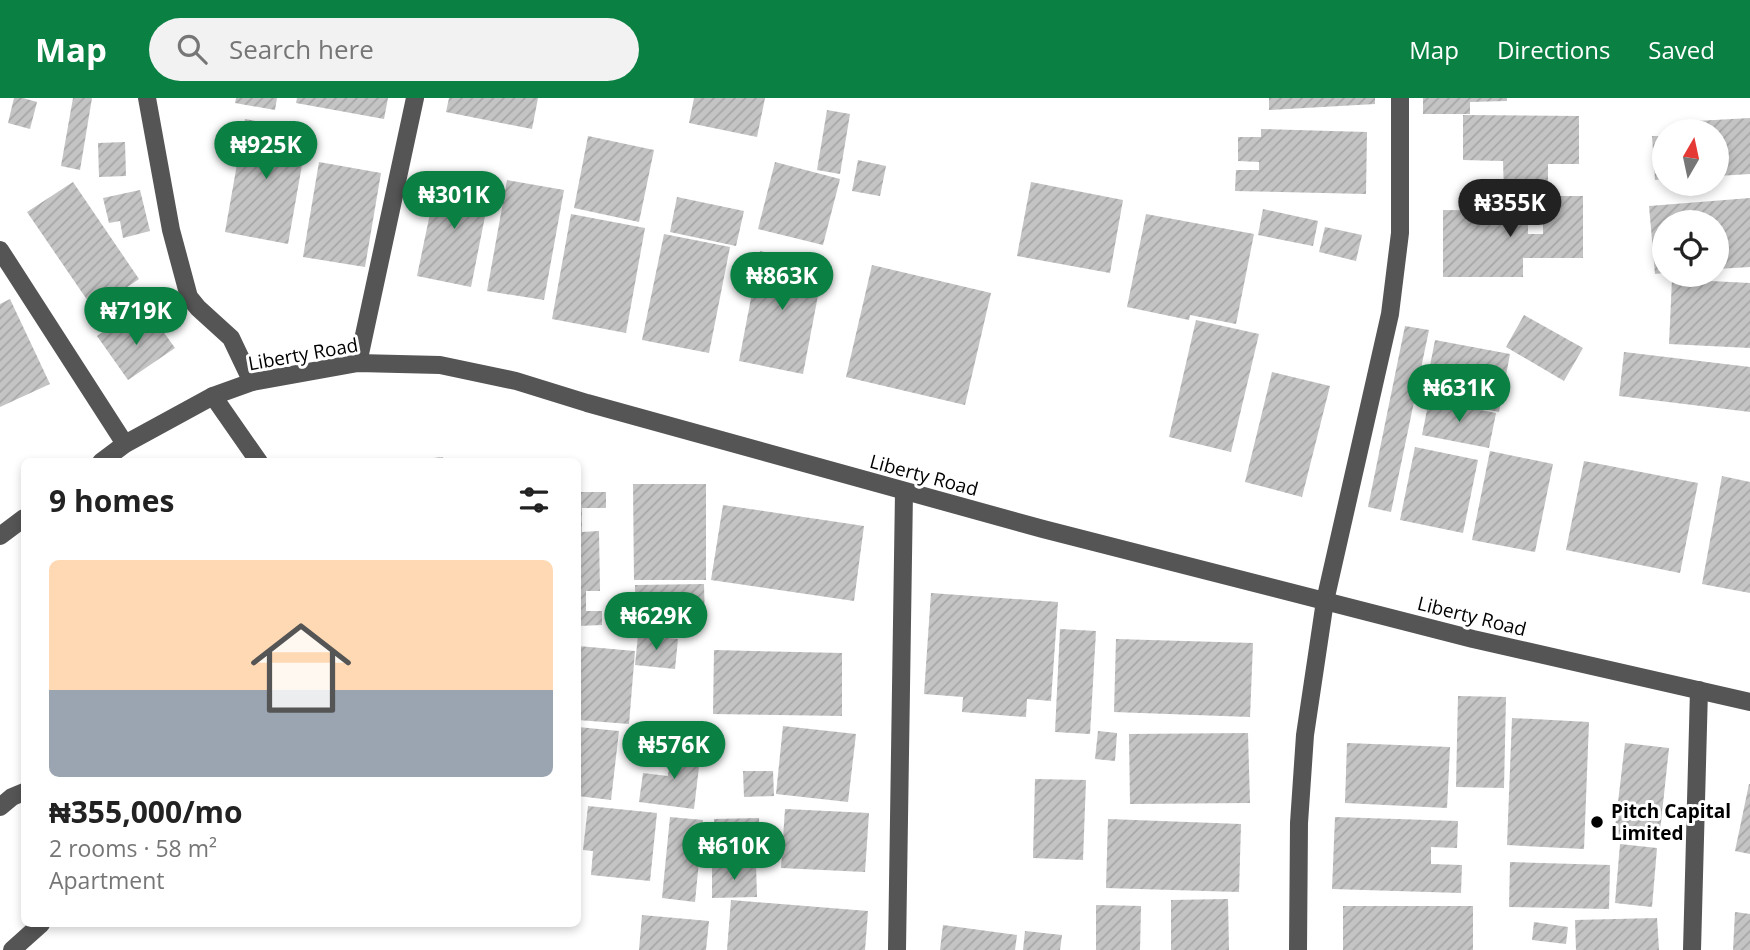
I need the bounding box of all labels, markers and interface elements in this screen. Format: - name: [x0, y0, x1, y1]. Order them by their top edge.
- search box: [149, 18, 639, 81]
- text: Map: [35, 27, 107, 72]
- icon: search: [173, 30, 211, 68]
- text: Search here: [229, 31, 374, 67]
- text: Map: [1409, 33, 1459, 66]
- text: Directions: [1497, 33, 1610, 66]
- text: Saved: [1648, 33, 1715, 66]
- north arrow: [1652, 119, 1729, 196]
- map controls: [1652, 119, 1729, 287]
- pin: ₦925K: [217, 122, 315, 181]
- text: ₦925K: [230, 128, 302, 160]
- pin: ₦301K: [405, 172, 503, 231]
- text: ₦301K: [418, 178, 490, 210]
- pin: ₦355K: [1461, 180, 1559, 239]
- text: ₦355K: [1474, 186, 1546, 218]
- button: locate: [1652, 210, 1729, 287]
- pin: ₦863K: [733, 252, 831, 312]
- text: ₦863K: [746, 259, 818, 291]
- pin: ₦719K: [87, 288, 185, 347]
- text: ₦719K: [100, 294, 172, 326]
- street label: Liberty Road: [246, 332, 360, 376]
- pin: ₦631K: [1410, 364, 1508, 424]
- text: ₦631K: [1423, 371, 1495, 403]
- street label: Liberty Road: [867, 448, 981, 502]
- text: 9 homes: [49, 480, 174, 521]
- icon: filters: [515, 481, 553, 519]
- street label: Liberty Road: [1415, 590, 1529, 642]
- pin: ₦629K: [607, 592, 705, 652]
- text: ₦629K: [620, 599, 692, 631]
- icon: home: [238, 605, 364, 731]
- pin: ₦576K: [625, 722, 723, 781]
- text: ₦576K: [638, 728, 710, 760]
- text: ₦355,000/mo: [49, 791, 243, 832]
- place label: Pitch Capital Limited: [1611, 798, 1731, 846]
- marker: Pitch Capital Limited: [1589, 814, 1605, 830]
- pin: ₦610K: [685, 822, 783, 882]
- text: ₦610K: [698, 829, 770, 861]
- text: 2 rooms · 58 m²: [49, 832, 217, 864]
- text: Apartment: [49, 864, 165, 896]

